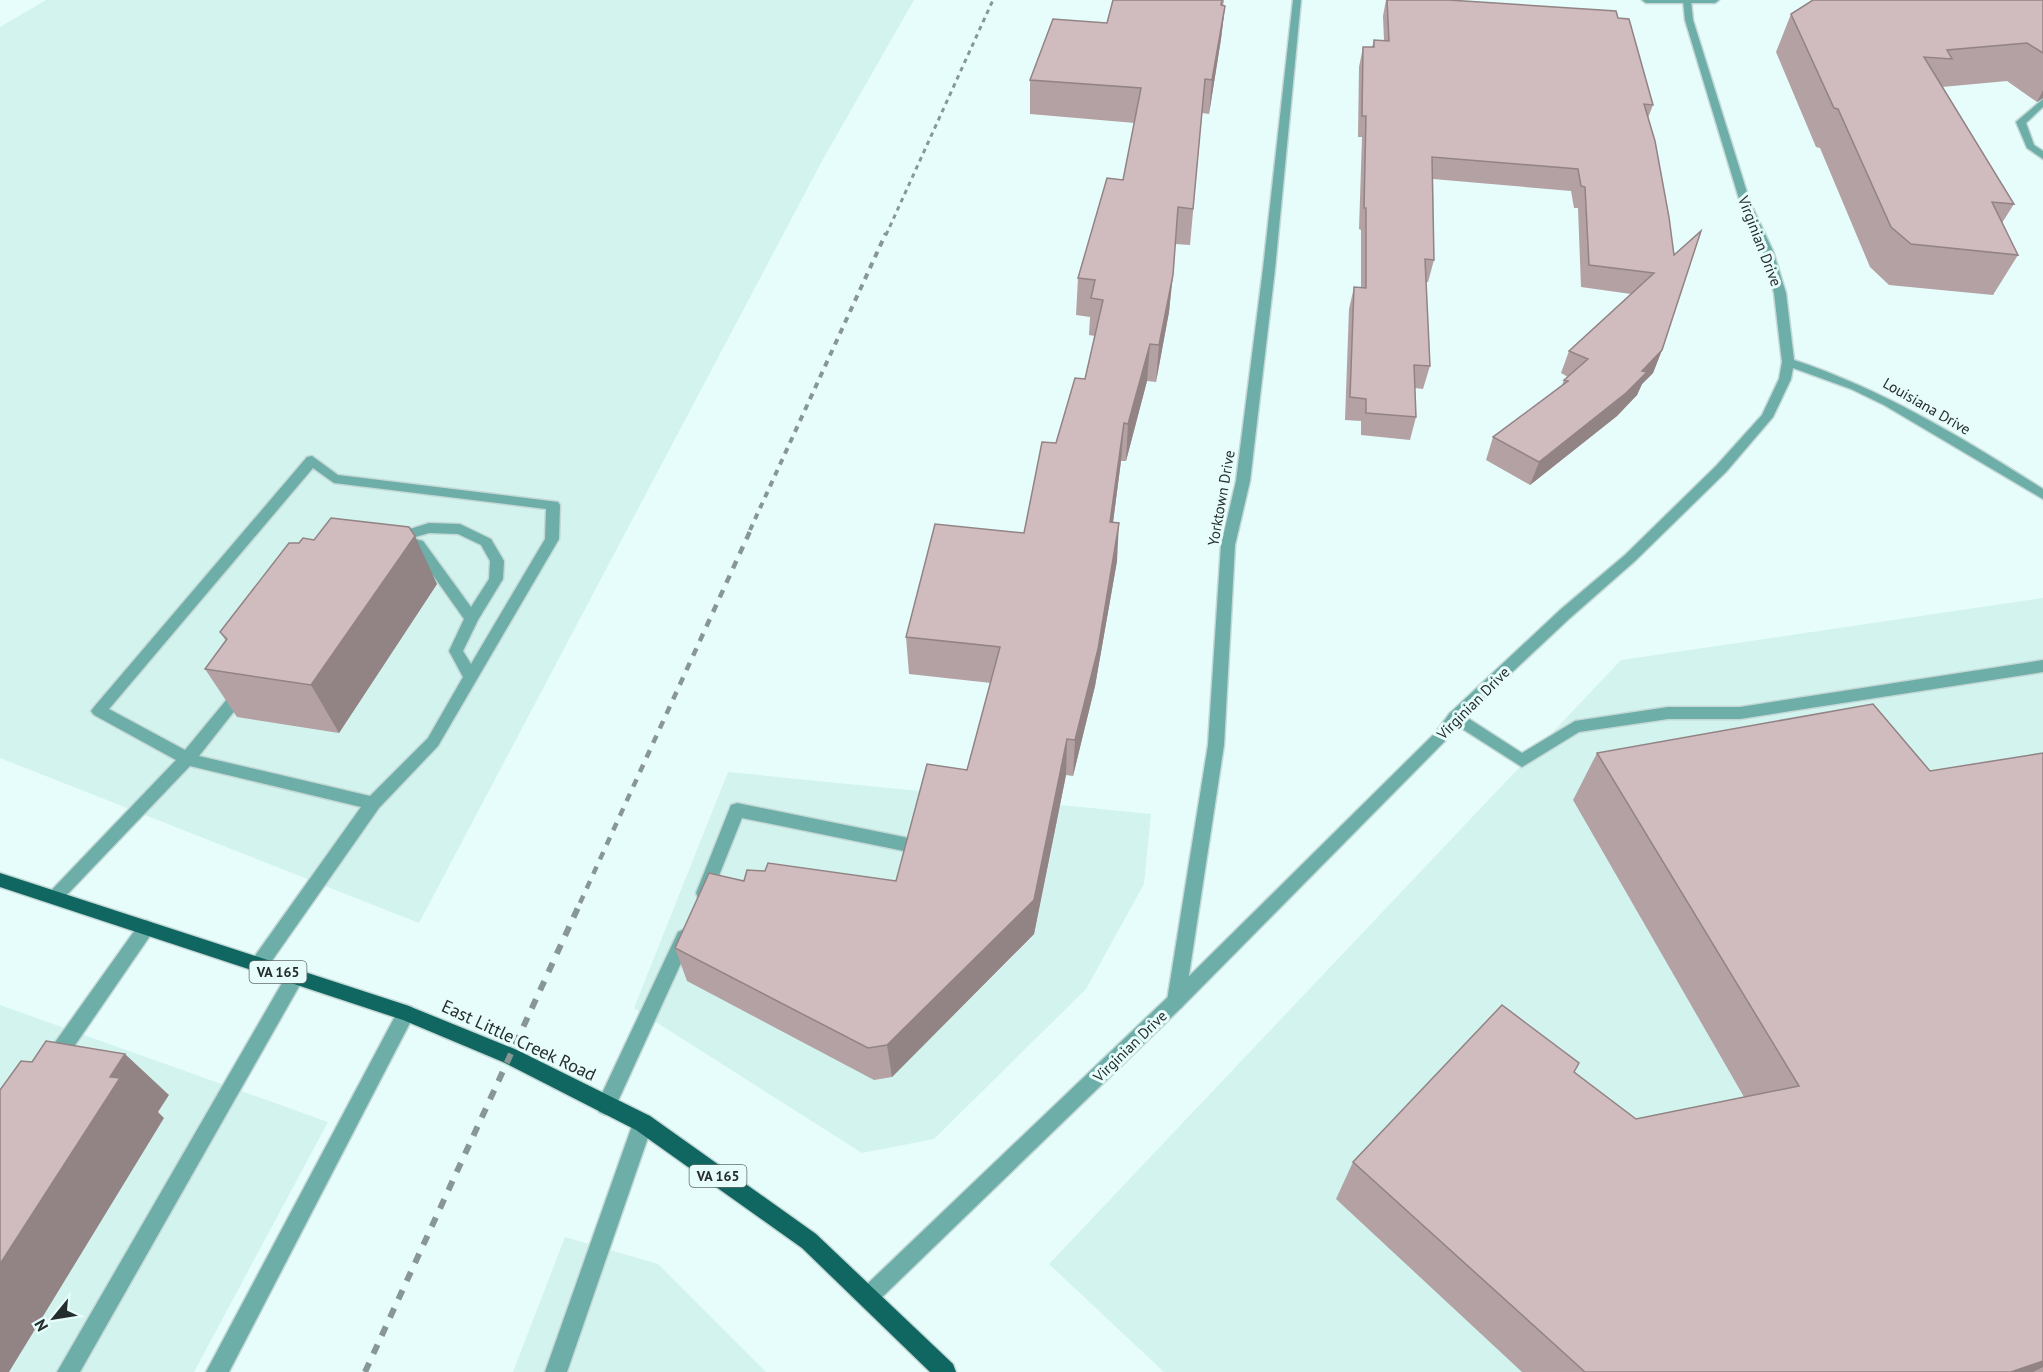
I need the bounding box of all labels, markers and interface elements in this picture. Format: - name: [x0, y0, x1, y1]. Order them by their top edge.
- street label: Virginian Drive: [1734, 192, 1786, 289]
- street label: Louisiana Drive: [1880, 373, 1974, 439]
- street label: Yorktown Drive: [1203, 449, 1239, 547]
- street label: Virginian Drive: [1432, 663, 1513, 744]
- road number: VA 165: [250, 961, 306, 983]
- street label: East Little Creek Road: [438, 994, 600, 1086]
- street label: Virginian Drive: [1088, 1006, 1171, 1087]
- road number: VA 165: [690, 1165, 746, 1187]
- north arrow: [24, 1288, 84, 1348]
- text: N: [30, 1316, 52, 1335]

